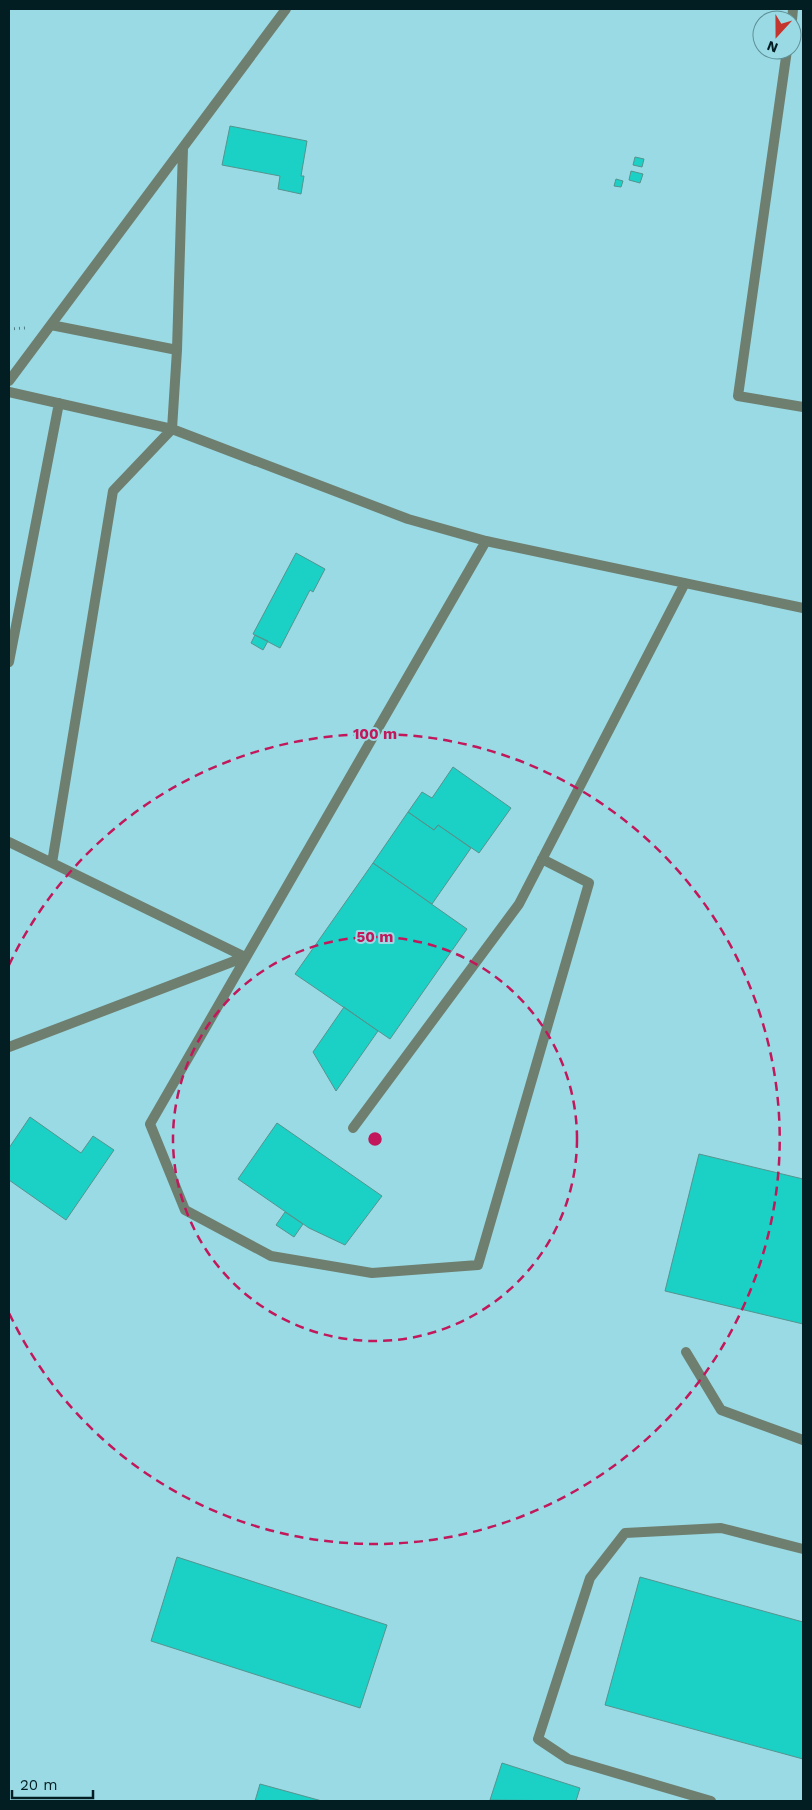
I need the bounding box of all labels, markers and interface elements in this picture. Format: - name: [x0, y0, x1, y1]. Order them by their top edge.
- north arrow: [752, 10, 802, 60]
- text: N: [765, 38, 780, 56]
- text: 100 m: [353, 725, 397, 743]
- text: 50 m: [357, 928, 393, 946]
- centre of rings: [366, 1130, 384, 1148]
- scale bar: [12, 1768, 94, 1800]
- text: 20 m: [20, 1776, 58, 1794]

